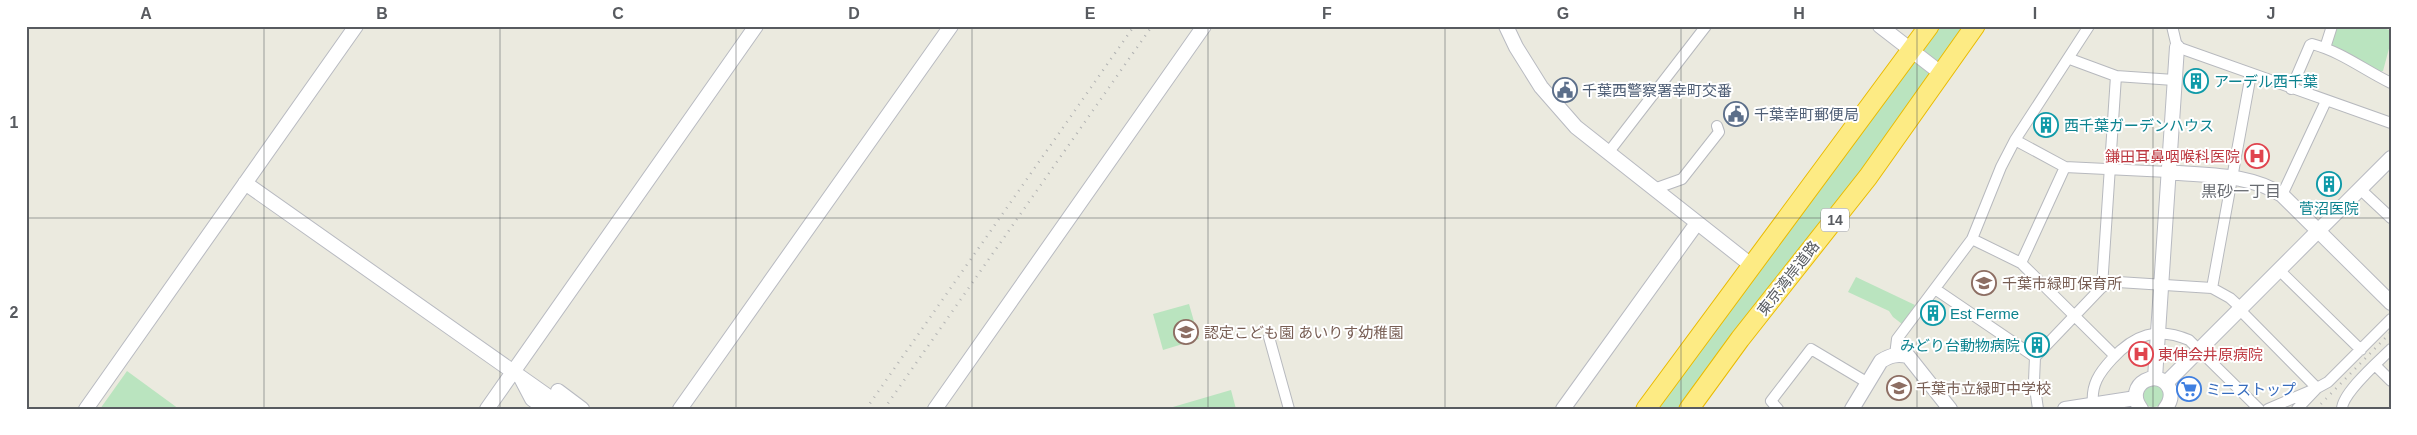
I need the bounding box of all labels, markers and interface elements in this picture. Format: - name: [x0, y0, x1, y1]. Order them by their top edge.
- text: A: [140, 5, 152, 22]
- text: B: [376, 5, 388, 22]
- text: C: [612, 5, 624, 22]
- text: D: [848, 5, 860, 22]
- text: E: [1085, 5, 1096, 22]
- text: F: [1322, 5, 1332, 22]
- text: G: [1557, 5, 1569, 22]
- text: H: [1793, 5, 1805, 22]
- text: I: [2033, 5, 2037, 22]
- text: J: [2267, 5, 2275, 22]
- building icon: アーデル西千葉: [2183, 68, 2209, 94]
- place label: アーデル西千葉: [2214, 73, 2318, 90]
- public building icon: 千葉西警察署幸町交番: [1552, 77, 1578, 103]
- place label: 千葉西警察署幸町交番: [1582, 82, 1732, 99]
- public building icon: 千葉幸町郵便局: [1723, 101, 1749, 127]
- place label: 千葉幸町郵便局: [1754, 106, 1859, 123]
- building icon: 西千葉ガーデンハウス: [2033, 112, 2059, 138]
- text: 1: [10, 114, 19, 131]
- place label: 西千葉ガーデンハウス: [2064, 117, 2214, 134]
- hospital icon: 鎌田耳鼻咽喉科医院: [2244, 143, 2270, 169]
- place label: 鎌田耳鼻咽喉科医院: [2105, 148, 2240, 165]
- building icon: 菅沼医院: [2316, 171, 2342, 197]
- district label: 黒砂一丁目: [2201, 183, 2281, 200]
- place label: 菅沼医院: [2299, 200, 2359, 217]
- road number: 14: [1821, 208, 1849, 232]
- street label: 東京湾岸道路: [1754, 237, 1822, 319]
- school or university icon: 千葉市緑町保育所: [1971, 270, 1997, 296]
- place label: 千葉市緑町保育所: [2002, 275, 2122, 292]
- building icon: Est Ferme: [1920, 300, 1946, 326]
- text: 2: [10, 304, 19, 321]
- place label: Est Ferme: [1950, 305, 2019, 322]
- school or university icon: 認定こども園 あいりす幼稚園: [1173, 319, 1199, 345]
- place label: 認定こども園 あいりす幼稚園: [1204, 324, 1403, 341]
- building icon: みどり台動物病院: [2024, 332, 2050, 358]
- place label: みどり台動物病院: [1900, 337, 2020, 354]
- hospital icon: 東伸会井原病院: [2128, 341, 2154, 367]
- place label: 東伸会井原病院: [2158, 346, 2263, 363]
- school or university icon: 千葉市立緑町中学校: [1886, 375, 1912, 401]
- supermarket icon: ミニストップ: [2176, 376, 2202, 402]
- place label: 千葉市立緑町中学校: [1916, 380, 2051, 397]
- place label: ミニストップ: [2206, 381, 2296, 398]

